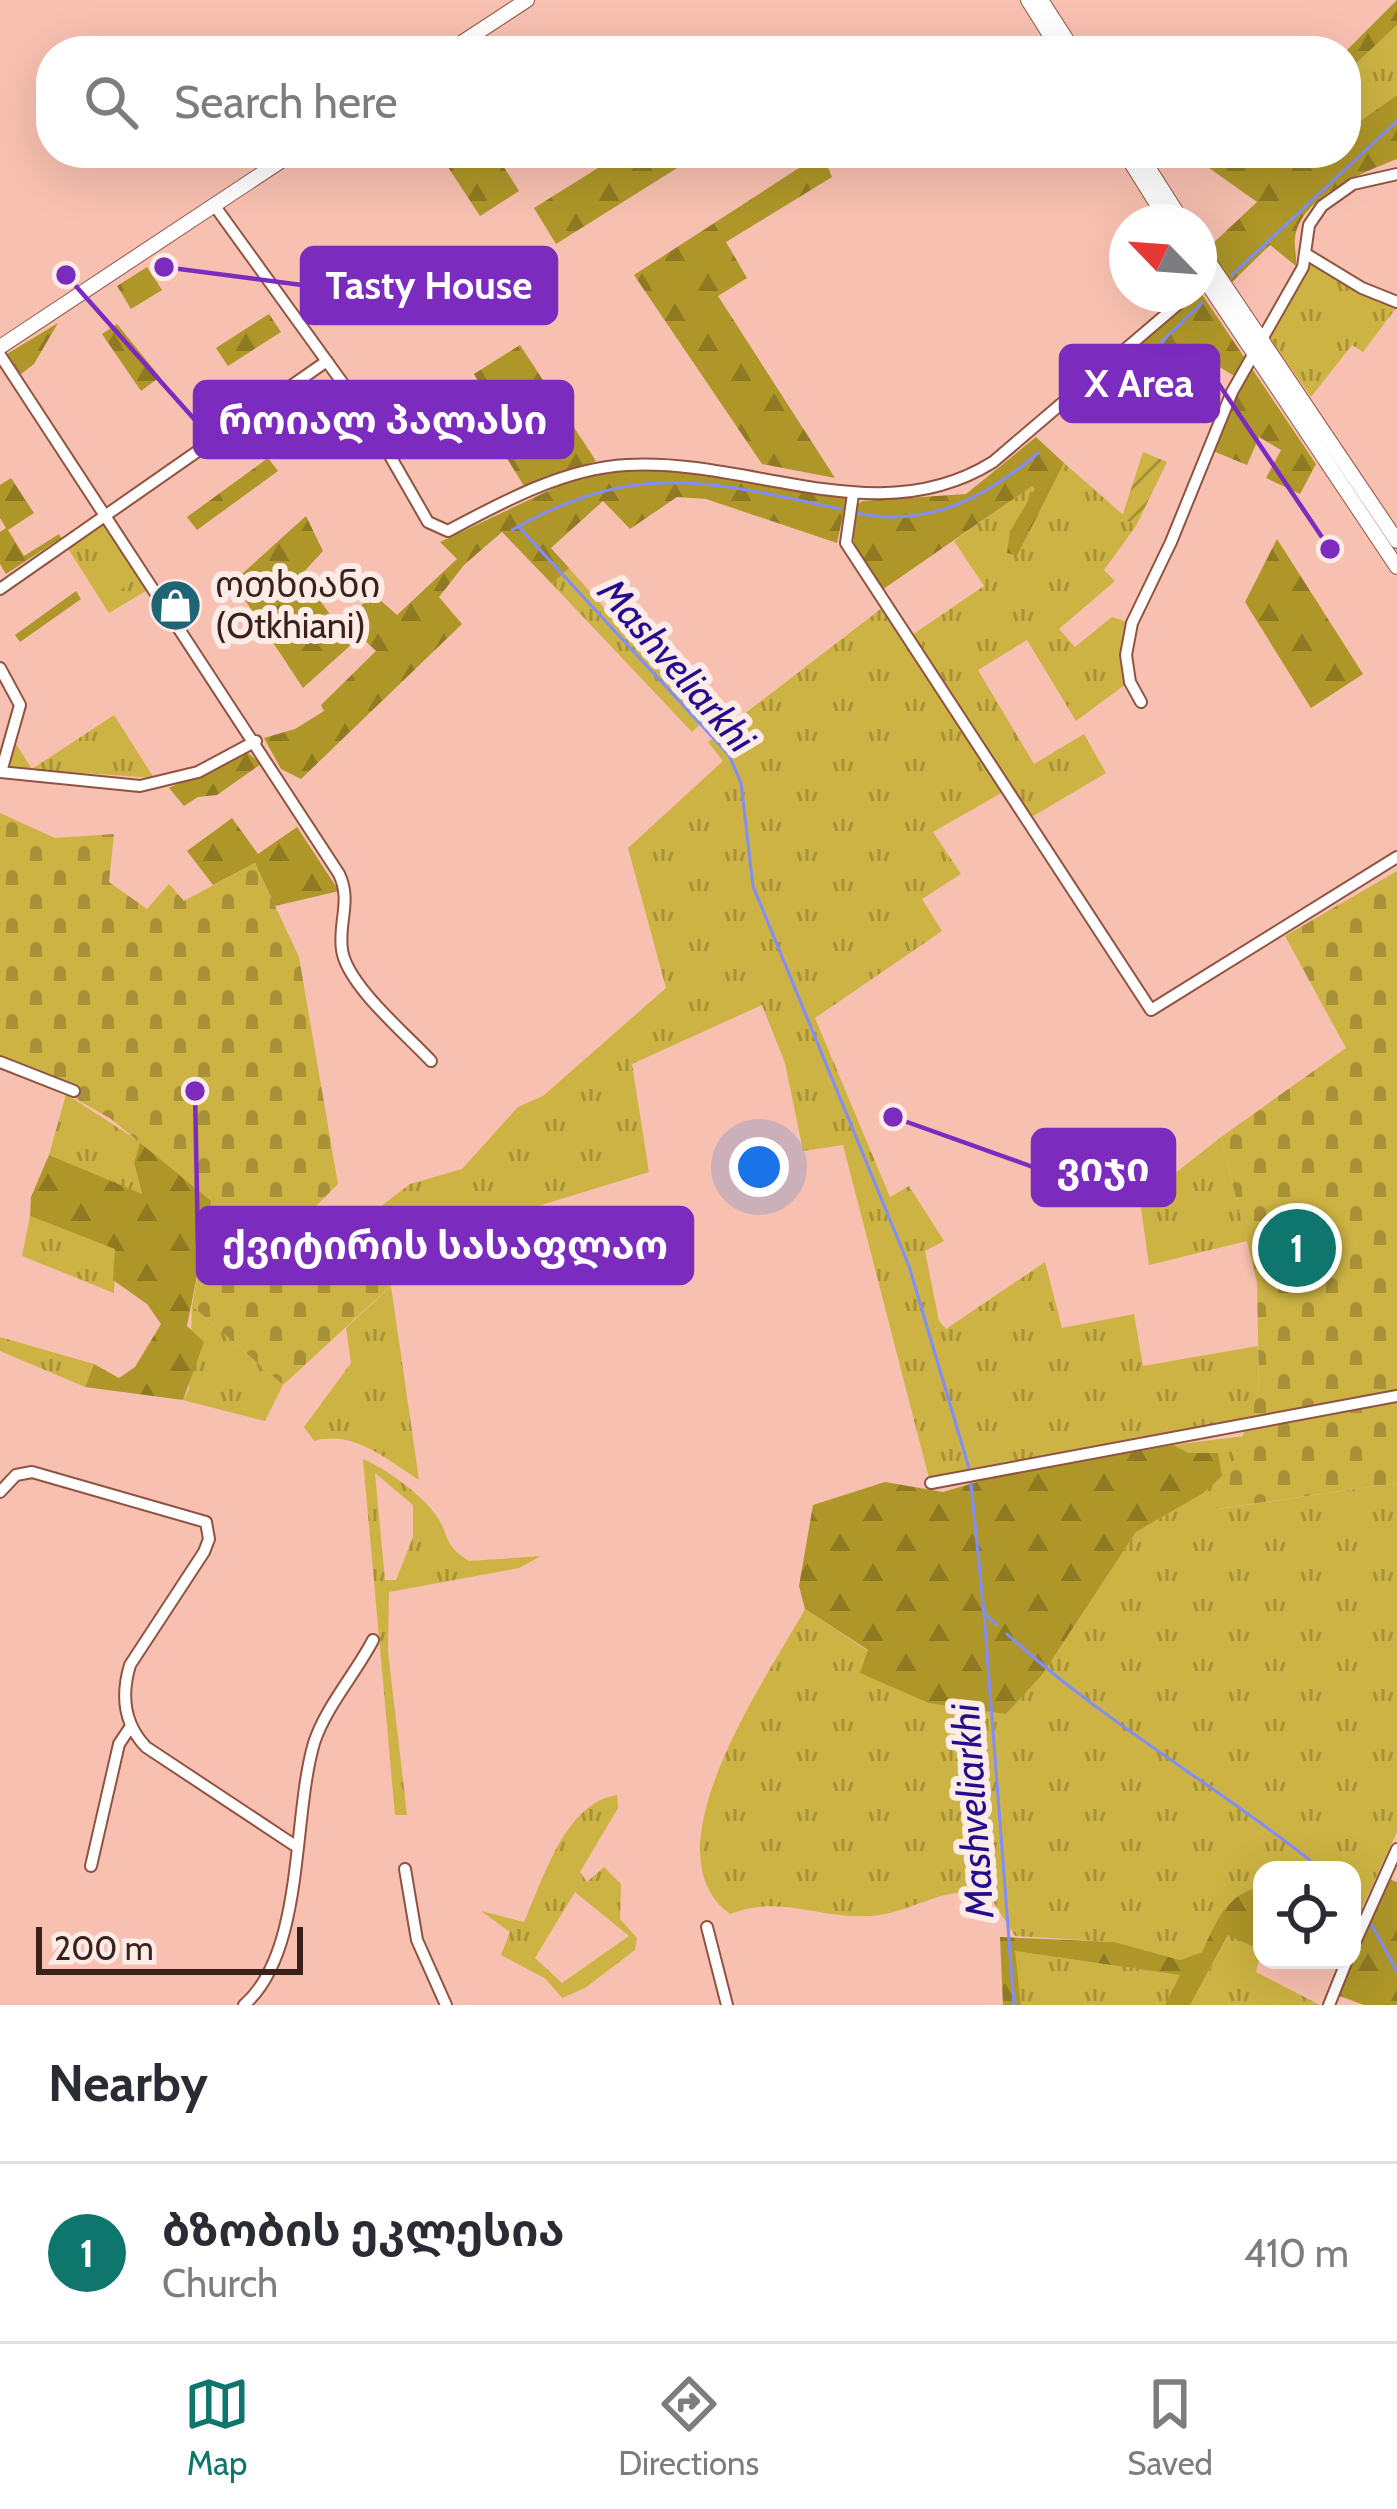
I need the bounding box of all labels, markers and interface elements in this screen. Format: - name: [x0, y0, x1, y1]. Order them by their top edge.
- search box: [36, 36, 1361, 168]
- icon: search: [78, 69, 144, 135]
- text: Search here: [174, 75, 398, 129]
- north arrow: [1109, 204, 1217, 312]
- callout: Tasty House: [302, 248, 556, 323]
- text: Tasty House: [326, 261, 532, 309]
- callout: X Area: [1061, 346, 1218, 421]
- text: X Area: [1083, 359, 1194, 407]
- callout: როიალ პალასი: [195, 382, 572, 457]
- text: როიალ პალასი: [219, 396, 547, 444]
- place label: ოთხიანი (Otkhiani): [215, 562, 380, 647]
- water label: Mashveliarkhi: [588, 567, 766, 762]
- shop icon: ოთხიანი (Otkhiani): [148, 577, 204, 633]
- callout: ვიჯი: [1033, 1130, 1174, 1205]
- your location: [729, 1137, 789, 1197]
- text: ვიჯი: [1056, 1143, 1150, 1191]
- pin: 1: [1258, 1203, 1336, 1293]
- callout: ქვიტირის სასაფლაო: [198, 1208, 692, 1283]
- text: ქვიტირის სასაფლაო: [222, 1221, 668, 1269]
- water label: Mashveliarkhi: [941, 1702, 1004, 1921]
- map controls: [1253, 1861, 1361, 1969]
- button: locate: [1253, 1861, 1361, 1969]
- scale bar: [36, 1921, 303, 1974]
- text: 200 m: [54, 1928, 154, 1968]
- text: Nearby: [48, 2052, 208, 2114]
- text: ბზობის ეკლესია: [162, 2203, 565, 2257]
- text: 1: [80, 2229, 94, 2277]
- text: 410 m: [1244, 2229, 1349, 2277]
- text: Church: [162, 2259, 278, 2307]
- tab: Map: [184, 2371, 250, 2483]
- tab: Directions: [618, 2371, 759, 2483]
- tab: Saved: [1127, 2371, 1213, 2483]

